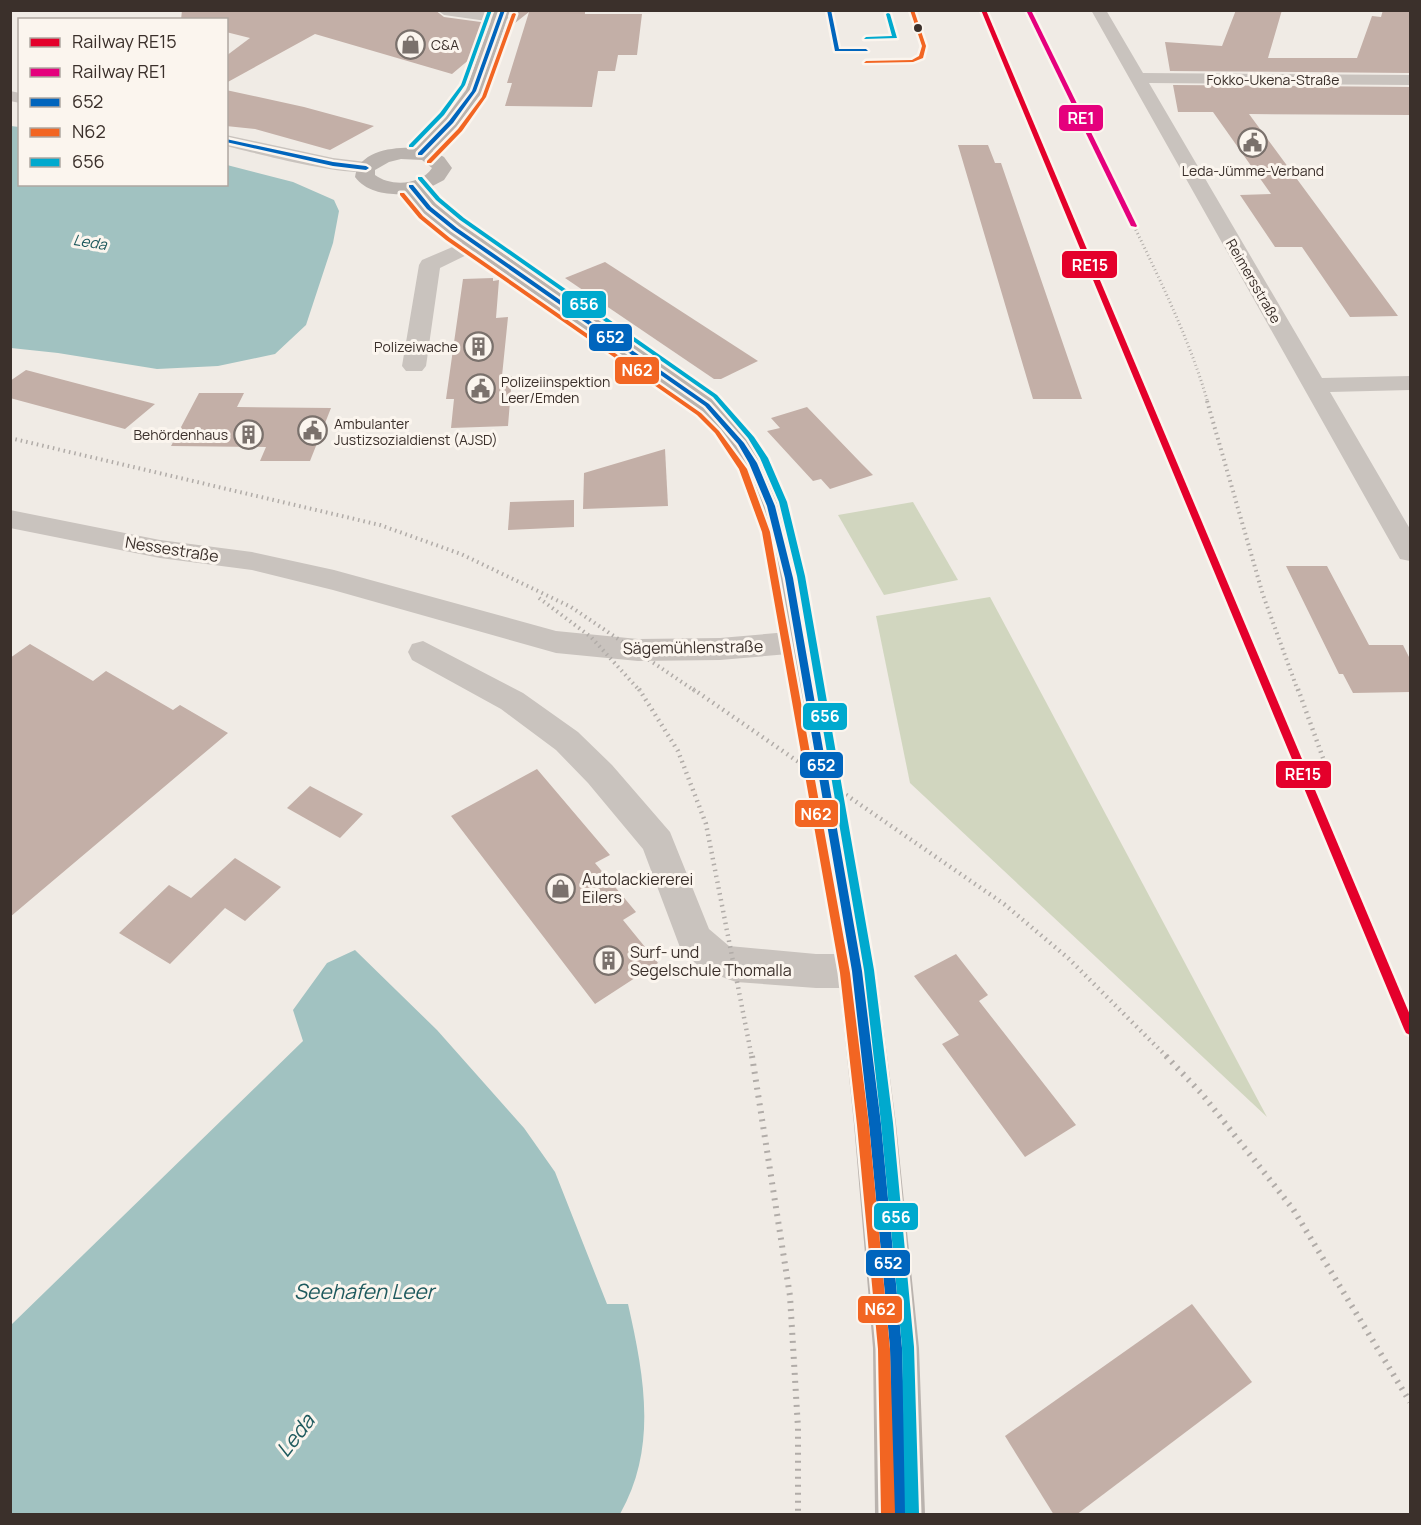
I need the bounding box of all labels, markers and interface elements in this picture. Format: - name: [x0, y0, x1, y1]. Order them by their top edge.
- legend: [18, 18, 228, 186]
- unlabelled marker: [912, 22, 924, 34]
- shop icon: C&A: [394, 28, 426, 60]
- text: Railway RE15: [72, 29, 177, 53]
- place label: C&A: [431, 35, 459, 54]
- text: Railway RE1: [72, 59, 166, 83]
- street label: Fokko-Ukena-Straße: [1207, 70, 1339, 89]
- text: 652: [72, 89, 103, 113]
- line badge: RE1: [1058, 104, 1104, 132]
- text: RE1: [1068, 107, 1094, 129]
- text: N62: [72, 119, 106, 143]
- public building icon: Leda-Jümme-Verband: [1237, 127, 1269, 159]
- text: 656: [72, 149, 105, 173]
- place label: Leda-Jümme-Verband: [1182, 161, 1324, 180]
- water label: Leda: [72, 229, 109, 255]
- street label: Reimersstraße: [1222, 235, 1286, 327]
- line badge: RE15: [1061, 250, 1118, 279]
- text: RE15: [1072, 254, 1108, 276]
- line badge: 656: [561, 290, 607, 319]
- text: 656: [569, 293, 599, 315]
- line badge: 652: [588, 323, 633, 352]
- text: 652: [596, 326, 624, 348]
- building icon: Polizeiwache: [463, 330, 495, 362]
- place label: Polizeiwache: [374, 337, 458, 356]
- line badge: N62: [614, 356, 660, 385]
- text: N62: [622, 359, 652, 381]
- place label: Polizeiinspektion Leer/Emden: [501, 372, 610, 407]
- public building icon: Polizeiinspektion Leer/Emden: [464, 373, 496, 405]
- place label: Ambulanter Justizsozialdienst (AJSD): [334, 414, 498, 449]
- public building icon: Ambulanter Justizsozialdienst (AJSD): [297, 415, 329, 447]
- building icon: Behördenhaus: [233, 418, 265, 450]
- place label: Behördenhaus: [133, 425, 228, 444]
- street label: Nessestraße: [124, 531, 220, 567]
- street label: Sägemühlenstraße: [623, 635, 763, 659]
- line badge: 656: [802, 702, 848, 731]
- text: 656: [810, 705, 840, 727]
- line badge: 652: [799, 751, 844, 779]
- text: 652: [807, 754, 835, 776]
- line badge: RE15: [1275, 760, 1332, 789]
- text: RE15: [1285, 763, 1321, 785]
- line badge: N62: [794, 799, 839, 828]
- text: N62: [801, 803, 831, 825]
- place label: Autolackiererei Eilers: [582, 868, 693, 908]
- shop icon: Autolackiererei Eilers: [545, 872, 577, 904]
- place label: Surf- und Segelschule Thomalla: [630, 941, 792, 981]
- building icon: Surf- und Segelschule Thomalla: [593, 945, 625, 977]
- line badge: 656: [873, 1202, 919, 1231]
- text: 656: [881, 1206, 911, 1228]
- line badge: 652: [865, 1249, 911, 1277]
- text: 652: [874, 1252, 902, 1274]
- water label: Seehafen Leer: [294, 1277, 436, 1305]
- line badge: N62: [857, 1295, 903, 1324]
- text: N62: [865, 1298, 895, 1320]
- water label: Leda: [269, 1407, 321, 1462]

